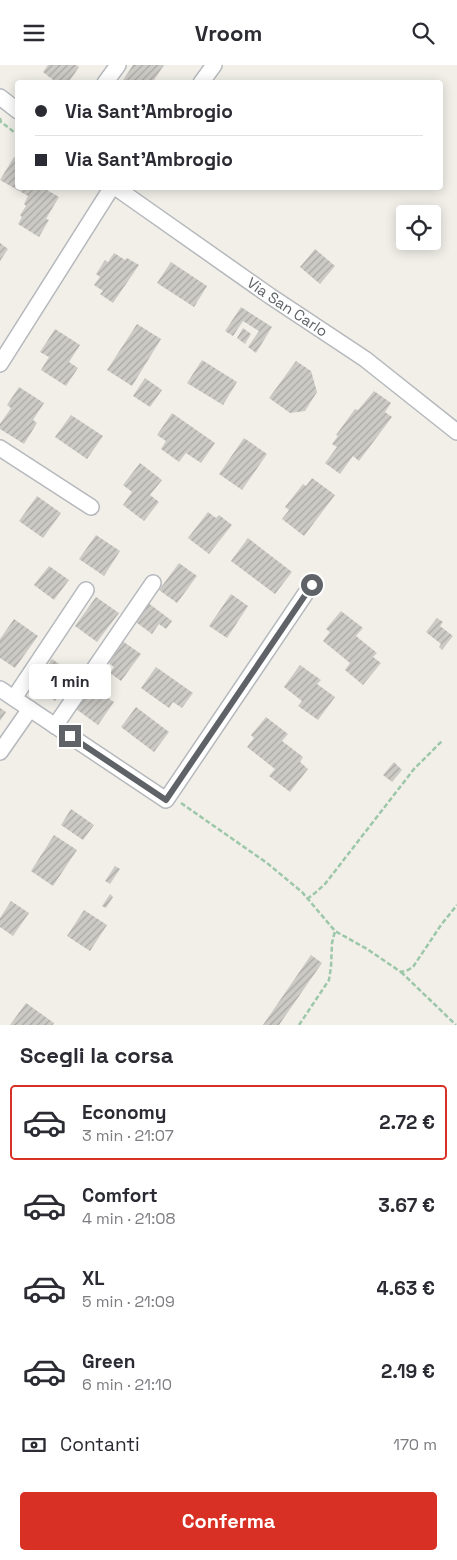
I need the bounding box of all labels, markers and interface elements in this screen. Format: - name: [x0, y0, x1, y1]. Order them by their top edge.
- icon: menu: [20, 19, 48, 47]
- text: Vroom: [195, 19, 262, 47]
- icon: search: [409, 19, 437, 47]
- text: Via Sant'Ambrogio: [65, 99, 233, 124]
- text: Via Sant'Ambrogio: [65, 147, 233, 172]
- map controls: [396, 205, 441, 250]
- button: locate: [396, 205, 441, 250]
- street label: Via San Carlo: [243, 273, 331, 341]
- route start: [301, 574, 323, 596]
- callout: 1 min: [29, 663, 111, 699]
- text: 1 min: [50, 671, 90, 692]
- route end: [59, 725, 81, 747]
- text: Scegli la corsa: [20, 1041, 173, 1069]
- icon: car: [22, 1100, 67, 1145]
- text: Economy: [82, 1100, 166, 1125]
- text: 2.72 €: [379, 1110, 435, 1135]
- text: 3 min · 21:07: [82, 1125, 174, 1146]
- icon: car: [22, 1183, 67, 1228]
- text: Comfort: [82, 1183, 158, 1208]
- text: 3.67 €: [378, 1193, 435, 1218]
- text: 4 min · 21:08: [82, 1208, 175, 1229]
- icon: car: [22, 1266, 67, 1311]
- text: XL: [82, 1266, 105, 1291]
- text: 4.63 €: [376, 1276, 435, 1301]
- text: 5 min · 21:09: [82, 1291, 175, 1312]
- icon: car: [22, 1349, 67, 1394]
- text: Green: [82, 1349, 135, 1374]
- text: 2.19 €: [381, 1359, 435, 1384]
- text: 6 min · 21:10: [82, 1374, 172, 1395]
- icon: cash: [20, 1431, 48, 1459]
- text: Contanti: [60, 1432, 140, 1457]
- text: 170 m: [393, 1434, 437, 1455]
- button: Conferma: [20, 1492, 437, 1550]

